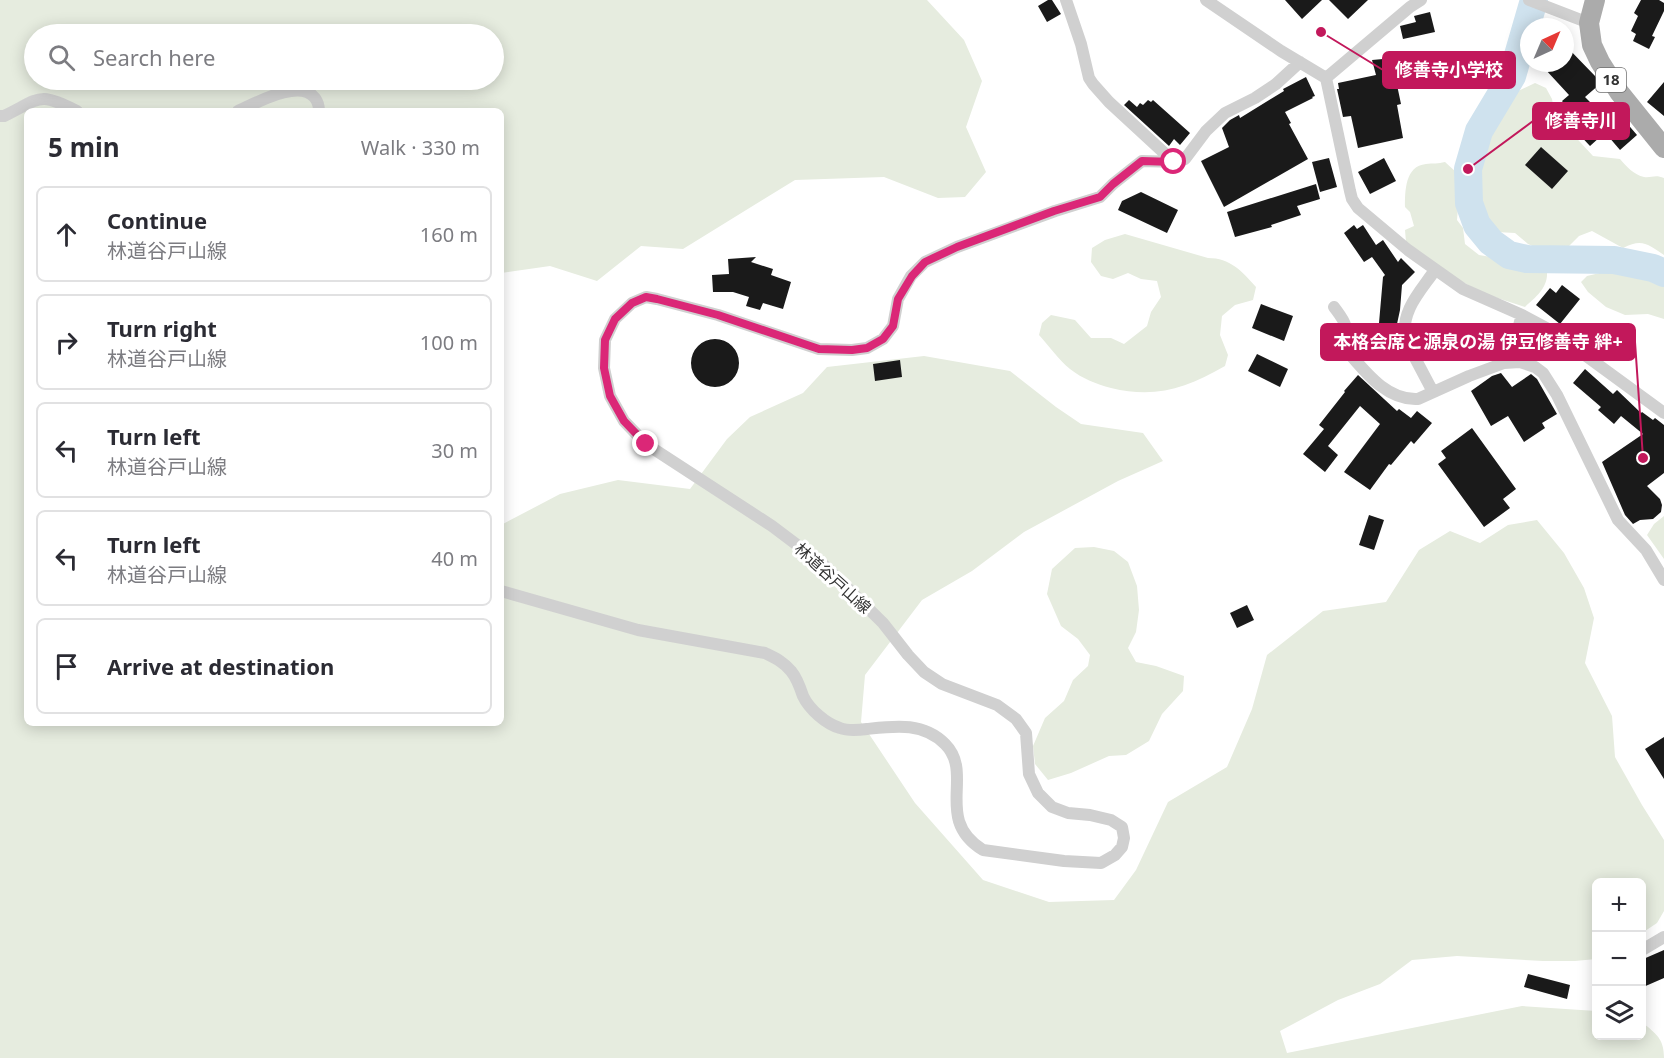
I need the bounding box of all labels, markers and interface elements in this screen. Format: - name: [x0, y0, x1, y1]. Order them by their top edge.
- north arrow: [1520, 18, 1574, 72]
- search box: [24, 24, 504, 90]
- icon: search: [45, 41, 78, 74]
- text: Search here: [93, 42, 215, 72]
- callout: 修善寺小学校: [1383, 52, 1515, 88]
- text: 修善寺小学校: [1394, 57, 1503, 81]
- road number: 18: [1596, 68, 1626, 92]
- callout: 修善寺川: [1533, 103, 1629, 139]
- text: 修善寺川: [1544, 108, 1617, 132]
- text: 5 min: [48, 129, 120, 165]
- text: Walk · 330 m: [361, 134, 480, 161]
- route start: [1160, 148, 1186, 174]
- text: Continue: [107, 205, 207, 235]
- icon: ahead: [50, 218, 83, 251]
- text: 160 m: [420, 221, 478, 248]
- text: 林道谷戸山線: [107, 237, 227, 264]
- text: Turn right: [107, 313, 217, 343]
- callout: 本格会席と源泉の湯 伊豆修善寺 絆+: [1321, 324, 1635, 360]
- icon: right: [50, 326, 83, 359]
- text: 100 m: [420, 329, 478, 356]
- text: 本格会席と源泉の湯 伊豆修善寺 絆+: [1333, 329, 1623, 353]
- text: 林道谷戸山線: [107, 345, 227, 372]
- text: Turn left: [107, 421, 201, 451]
- route end: [632, 430, 658, 456]
- icon: left: [50, 434, 83, 467]
- text: 30 m: [431, 437, 478, 464]
- text: 林道谷戸山線: [107, 453, 227, 480]
- text: Turn left: [107, 529, 201, 559]
- street label: 林道谷戸山線: [790, 538, 876, 618]
- icon: left: [50, 542, 83, 575]
- text: 40 m: [431, 545, 478, 572]
- text: 林道谷戸山線: [107, 561, 227, 588]
- icon: arrive: [50, 650, 83, 683]
- text: Arrive at destination: [107, 651, 334, 681]
- map controls: [1592, 878, 1646, 1040]
- button: +: [1592, 878, 1646, 932]
- button: −: [1592, 932, 1646, 986]
- button: layers: [1592, 986, 1646, 1040]

